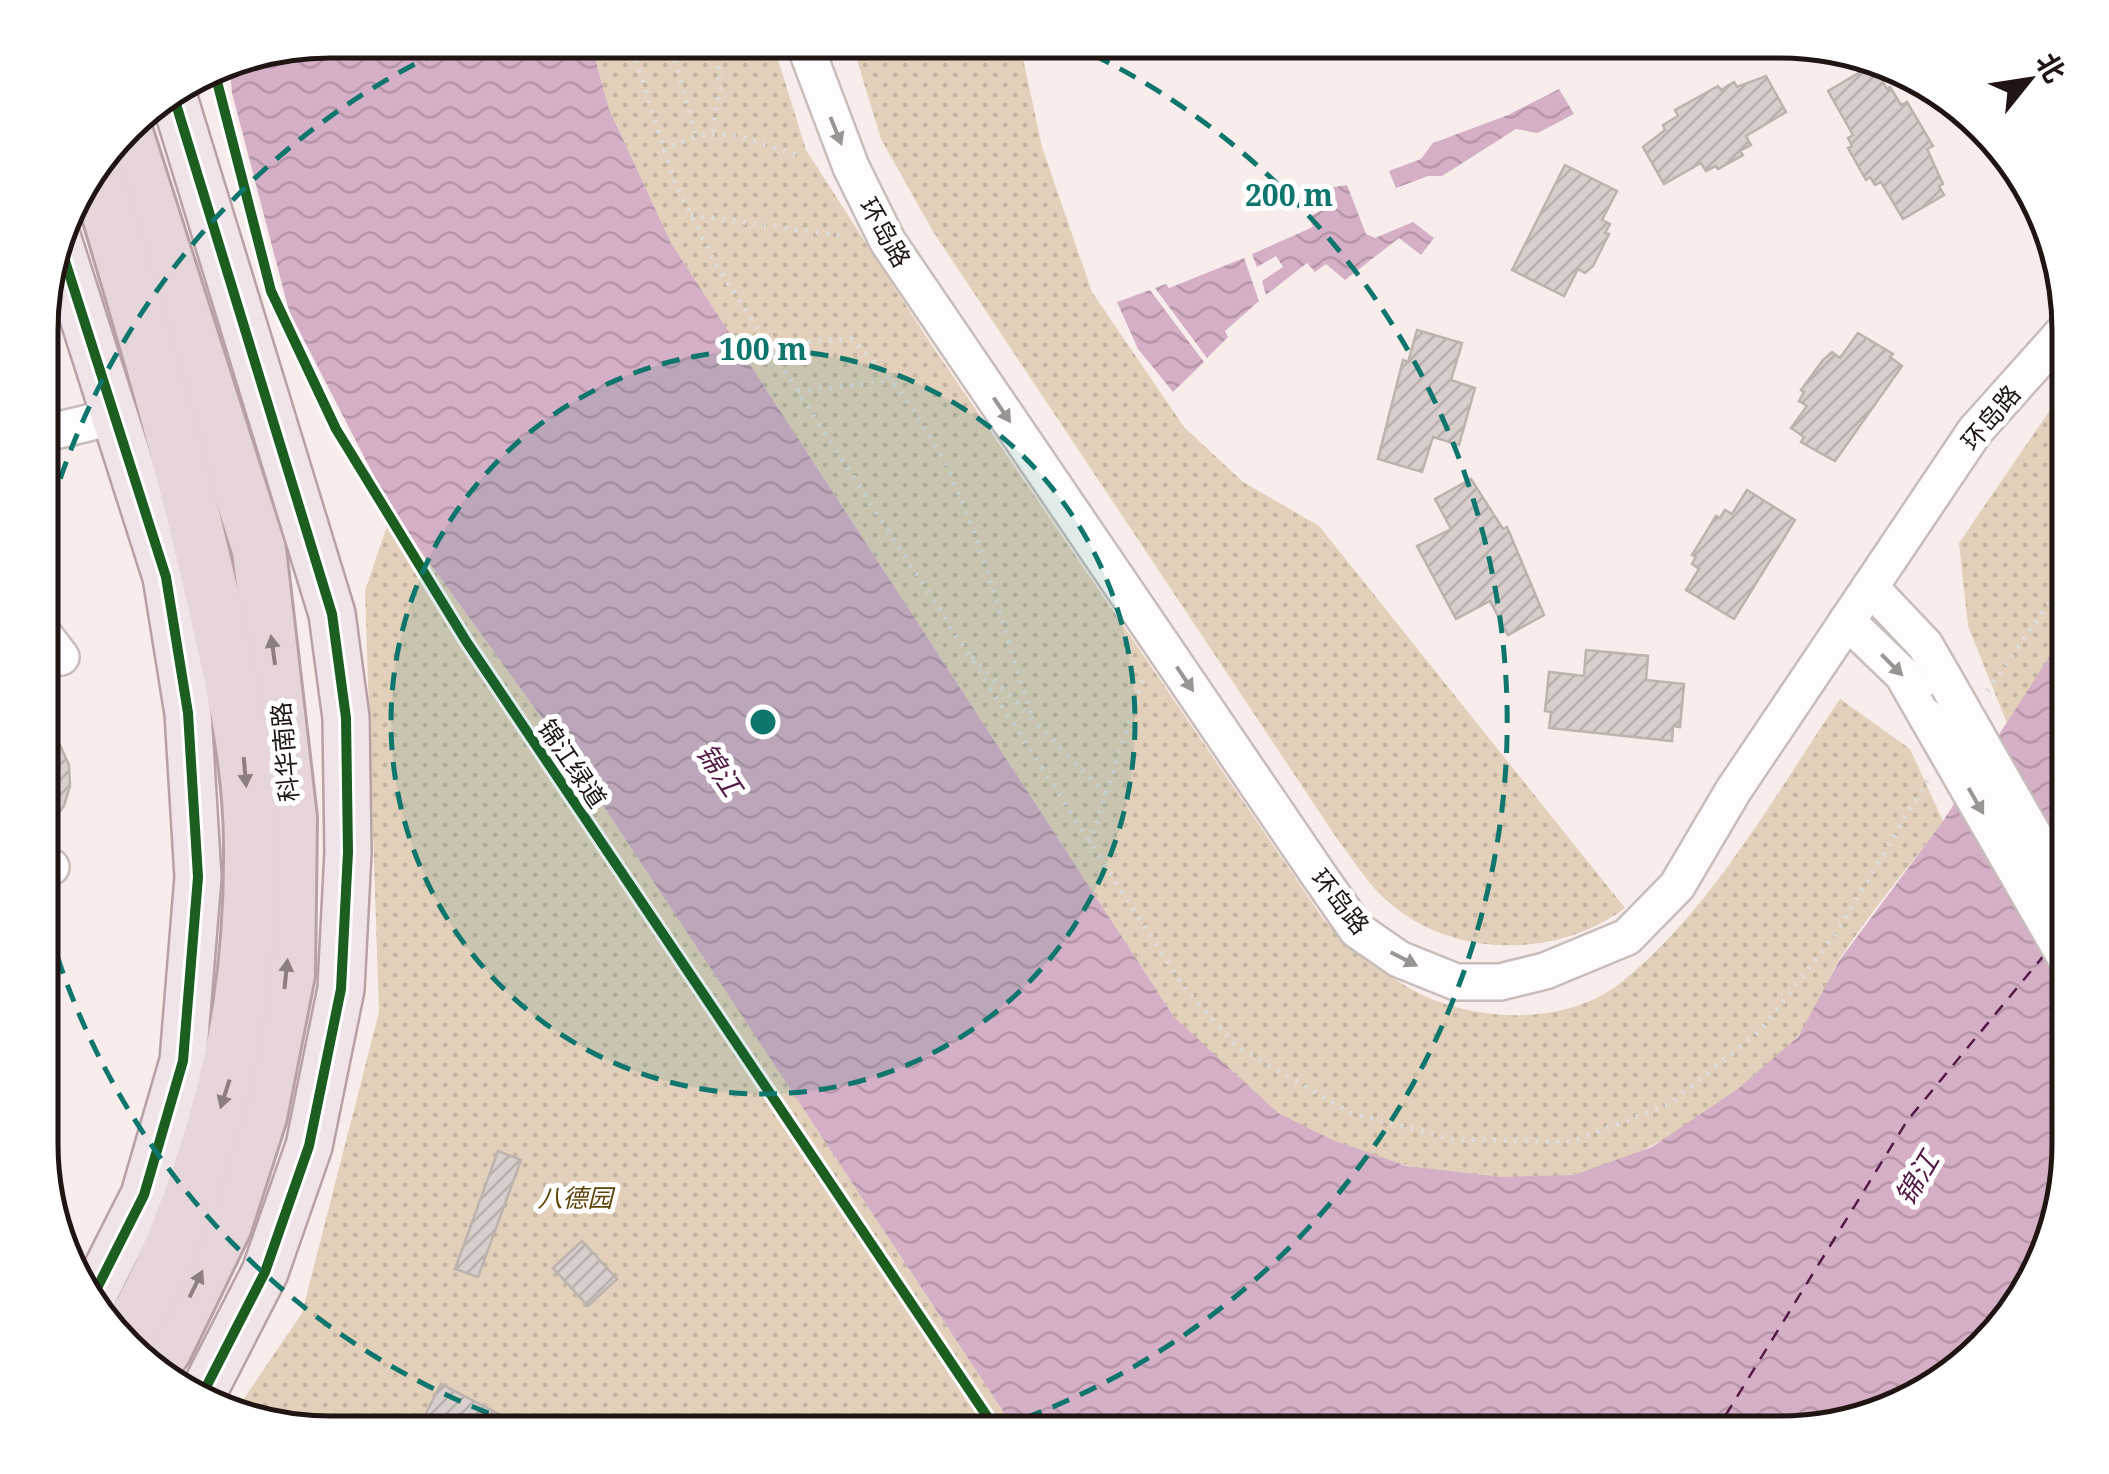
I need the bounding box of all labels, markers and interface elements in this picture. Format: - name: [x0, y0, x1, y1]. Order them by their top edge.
- north arrow: [1979, 30, 2079, 130]
- text: 北: [2028, 45, 2075, 89]
- one-way arrow: [828, 117, 844, 146]
- text: 200 m: [1245, 174, 1333, 215]
- street label: 环岛路: [853, 191, 919, 273]
- text: 100 m: [719, 328, 807, 369]
- street label: 环岛路: [1953, 377, 2027, 457]
- one-way arrow: [992, 396, 1011, 423]
- one-way arrow: [264, 634, 280, 666]
- one-way arrow: [1880, 653, 1903, 677]
- one-way arrow: [1175, 665, 1194, 692]
- street label: 科华南路: [263, 701, 305, 803]
- centre of rings: [745, 704, 781, 740]
- street label: 锦江绿道: [531, 712, 615, 814]
- water label: 锦江: [689, 735, 753, 805]
- one-way arrow: [237, 756, 253, 788]
- one-way arrow: [1967, 787, 1984, 816]
- street label: 环岛路: [1304, 861, 1378, 941]
- one-way arrow: [1389, 950, 1418, 967]
- one-way arrow: [279, 958, 295, 989]
- one-way arrow: [216, 1080, 231, 1110]
- water label: 锦江: [1885, 1142, 1948, 1212]
- park label: 八德园: [537, 1180, 615, 1214]
- one-way arrow: [187, 1270, 204, 1299]

